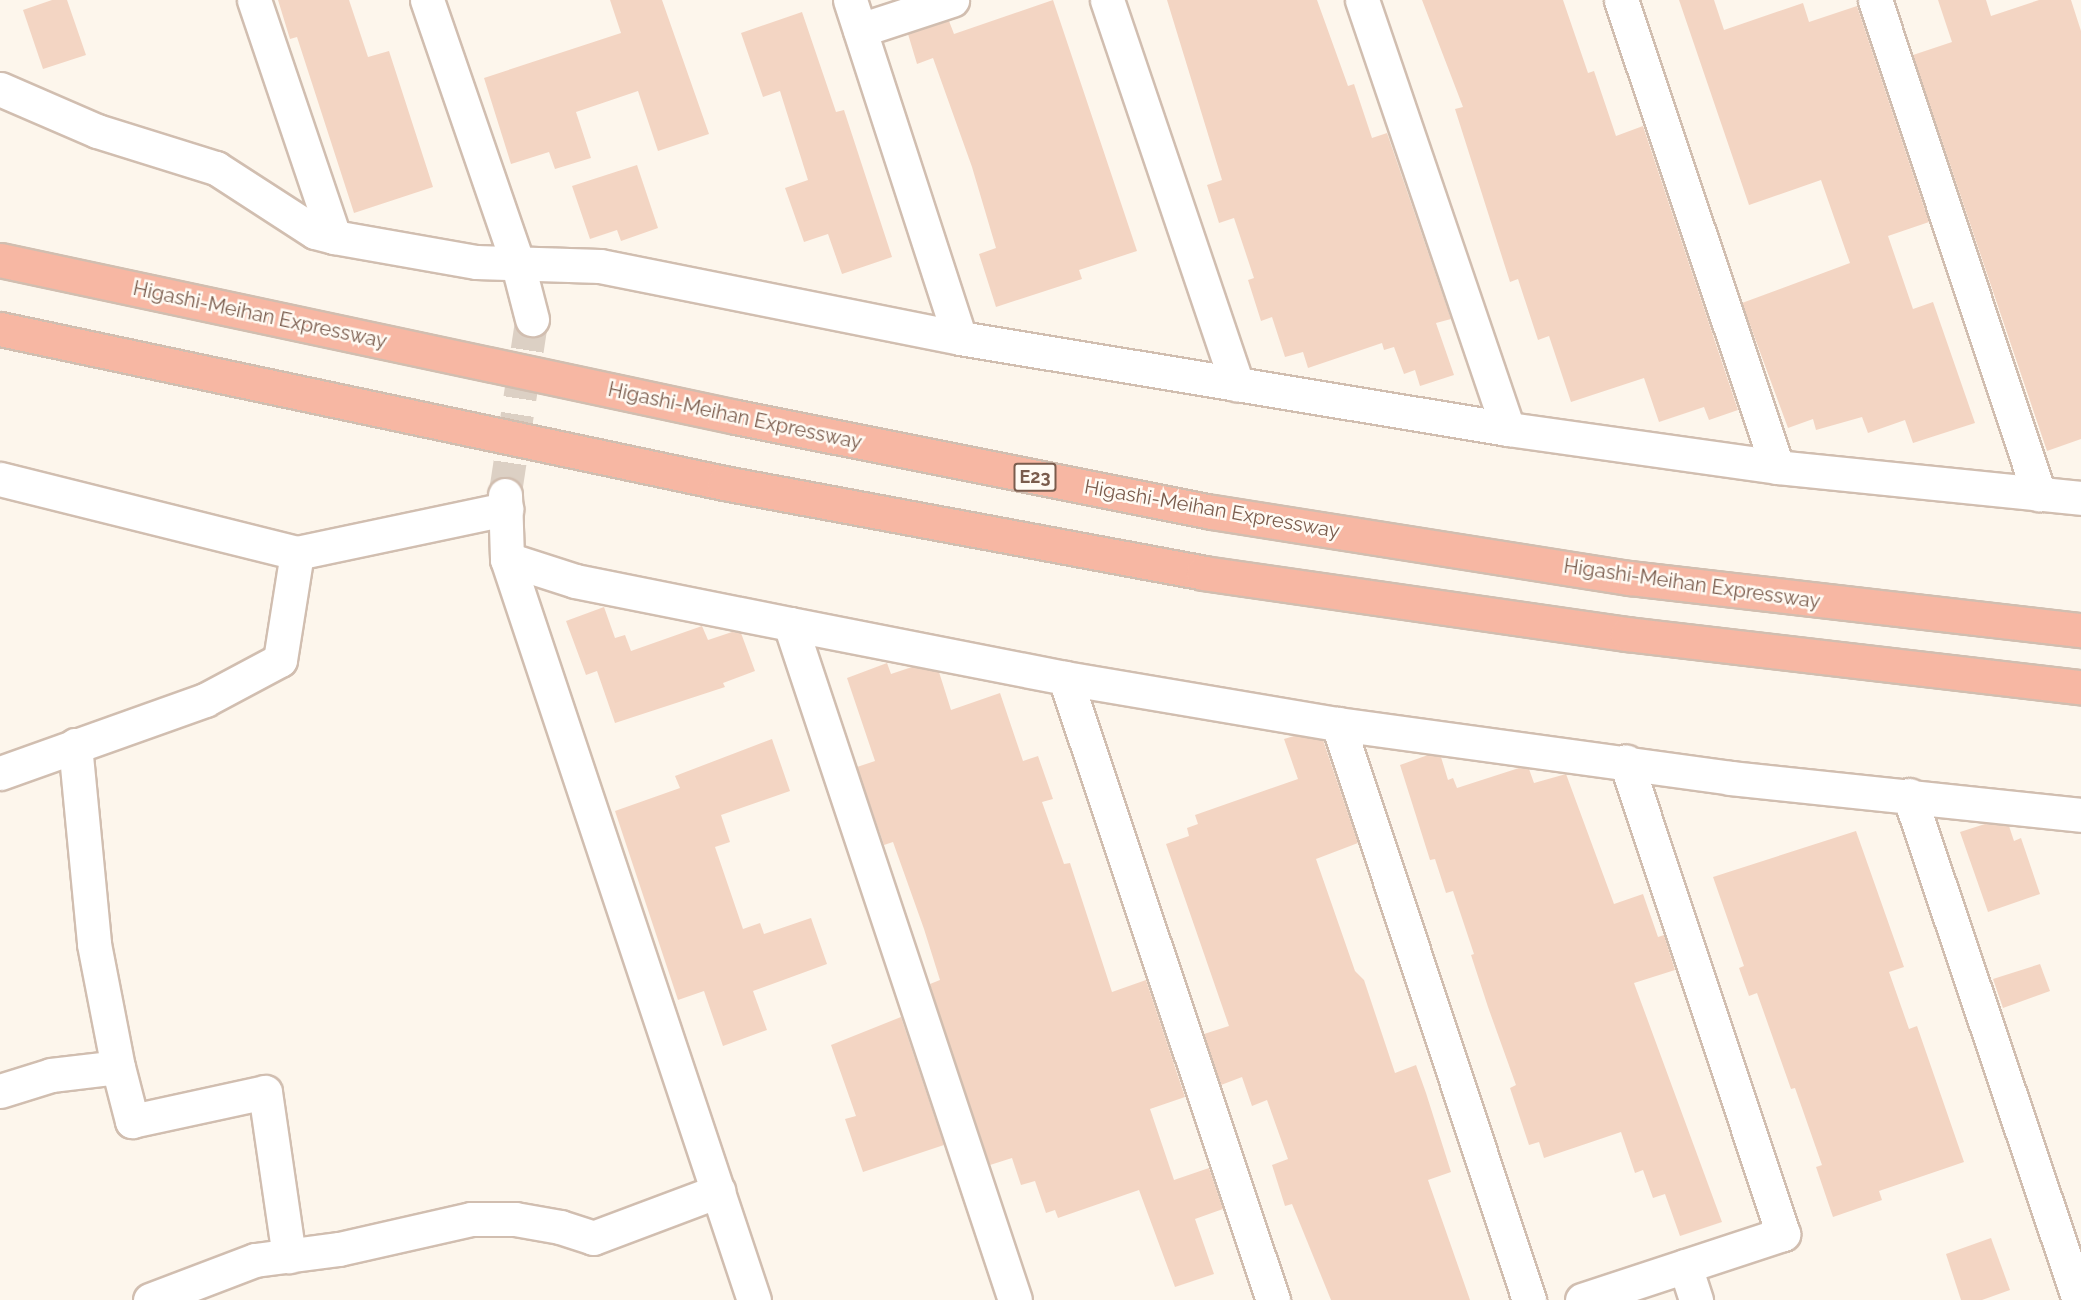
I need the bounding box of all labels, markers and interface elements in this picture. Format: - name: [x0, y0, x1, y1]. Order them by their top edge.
- street label: Higashi-Meihan Expressway: [131, 276, 389, 354]
- street label: Higashi-Meihan Expressway: [606, 377, 864, 455]
- road number: E23: [1012, 462, 1058, 492]
- street label: Higashi-Meihan Expressway: [1082, 475, 1342, 543]
- street label: Higashi-Meihan Expressway: [1562, 554, 1822, 614]

